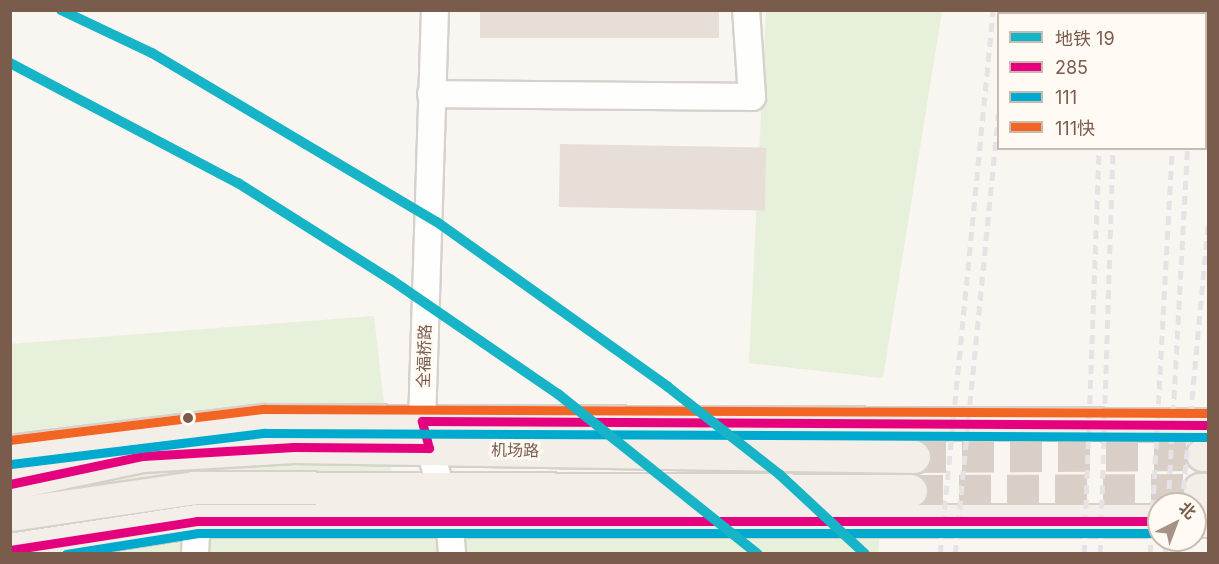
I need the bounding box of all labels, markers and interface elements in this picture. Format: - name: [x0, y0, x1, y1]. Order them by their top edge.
- legend: [997, 12, 1207, 150]
- text: 地铁 19: [1055, 28, 1115, 49]
- text: 285: [1055, 57, 1088, 78]
- text: 111: [1055, 87, 1077, 108]
- text: 111快: [1055, 118, 1095, 139]
- street label: 全福桥路: [413, 324, 435, 388]
- unlabelled marker: [182, 412, 194, 424]
- street label: 机场路: [491, 440, 539, 460]
- north arrow: [1147, 492, 1207, 552]
- text: 北: [1175, 497, 1200, 523]

